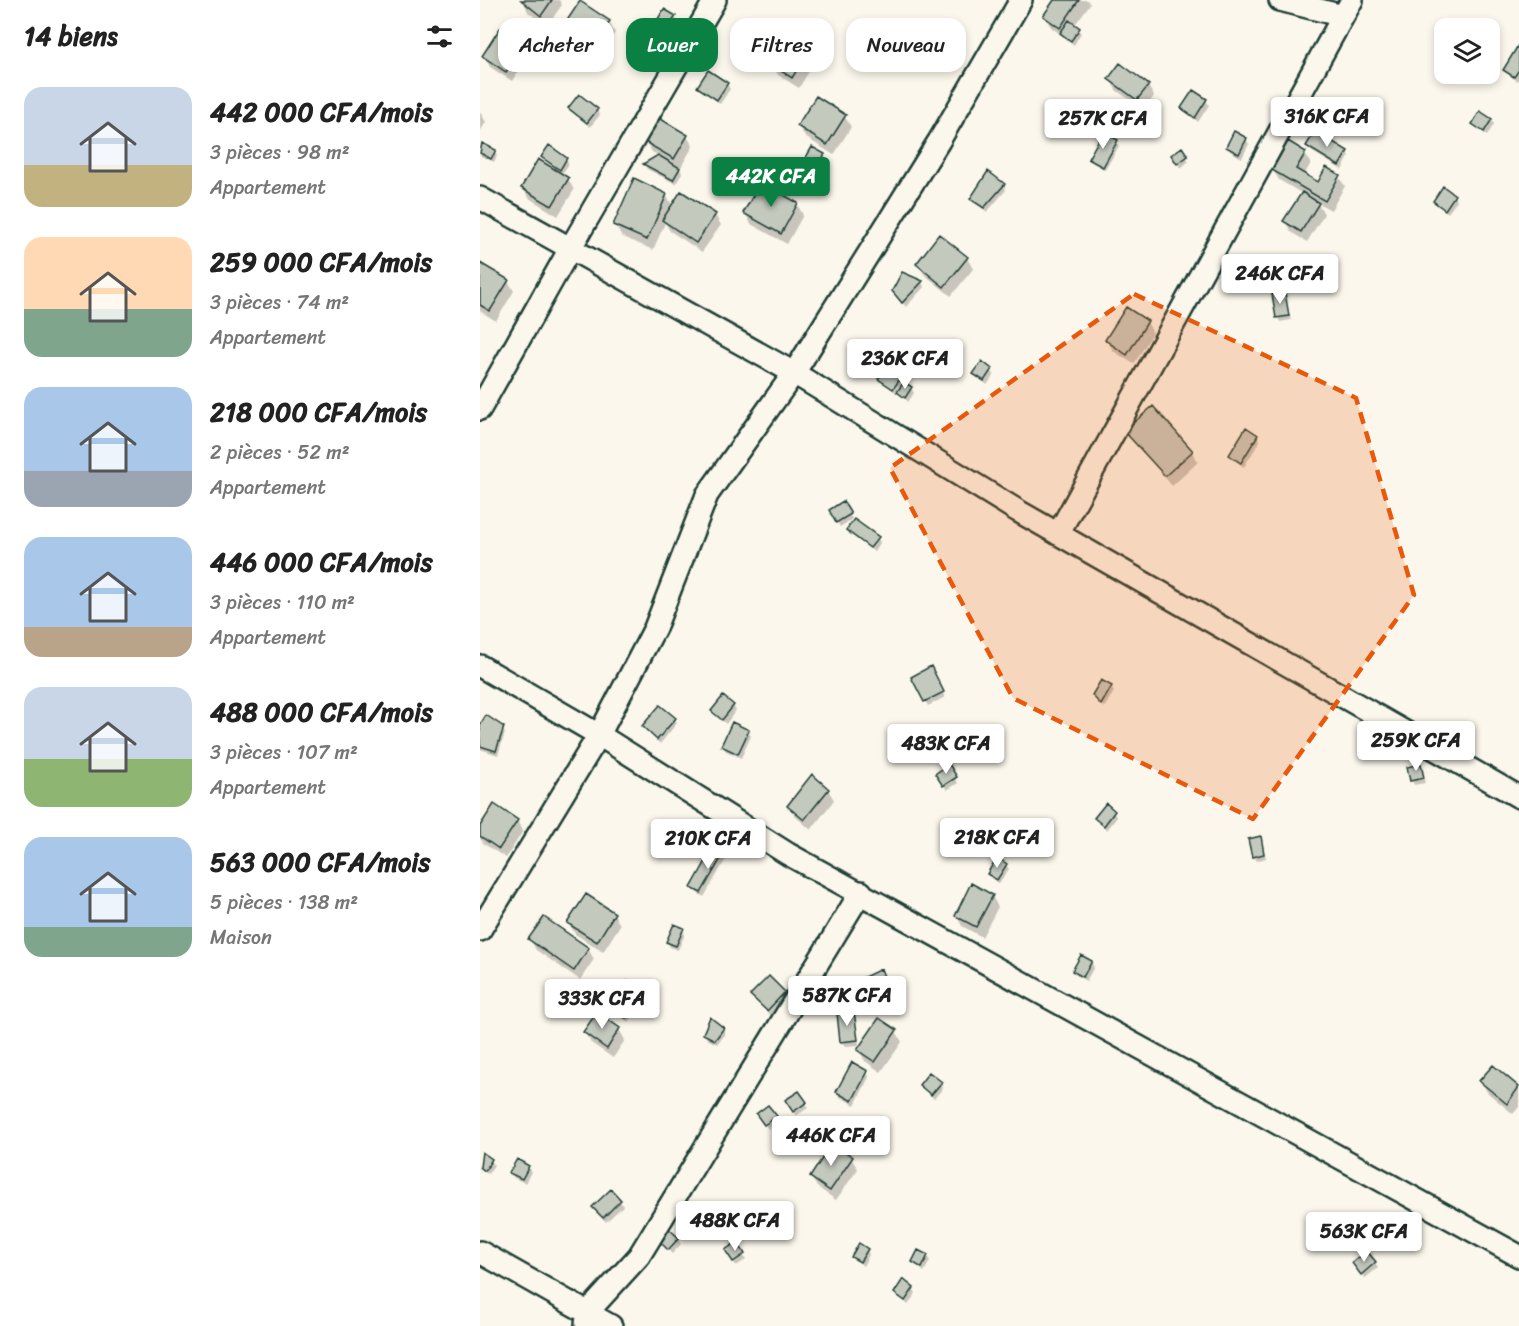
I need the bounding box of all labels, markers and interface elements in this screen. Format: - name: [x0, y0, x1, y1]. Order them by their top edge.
- text: 14 biens: [24, 13, 118, 59]
- chip: Acheter: [498, 18, 614, 72]
- chip: Louer: [626, 18, 718, 72]
- chip: Filtres: [730, 18, 834, 72]
- chip: Nouveau: [846, 18, 966, 72]
- map controls: [1434, 18, 1500, 84]
- button: layers: [1434, 18, 1500, 84]
- icon: filters: [423, 20, 456, 53]
- text: 442 000 CFA/mois: [210, 89, 433, 135]
- pin: 316K CFA: [1265, 97, 1389, 148]
- pin: 257K CFA: [1041, 99, 1165, 150]
- text: 316K CFA: [1285, 99, 1369, 134]
- text: 257K CFA: [1058, 101, 1148, 136]
- icon: home: [72, 111, 144, 183]
- text: 3 pièces · 98 m²: [210, 135, 350, 170]
- pin: 442K CFA: [709, 157, 833, 208]
- text: 442K CFA: [726, 159, 816, 194]
- text: Appartement: [210, 170, 326, 205]
- text: 259 000 CFA/mois: [210, 239, 432, 285]
- pin: 246K CFA: [1218, 254, 1342, 305]
- text: 246K CFA: [1235, 256, 1325, 291]
- icon: home: [72, 261, 144, 333]
- text: 3 pièces · 74 m²: [210, 285, 349, 320]
- text: Appartement: [210, 320, 326, 355]
- pin: 236K CFA: [843, 339, 967, 390]
- text: 236K CFA: [861, 341, 949, 376]
- text: 218 000 CFA/mois: [210, 389, 427, 435]
- icon: home: [72, 411, 144, 483]
- text: 2 pièces · 52 m²: [210, 435, 350, 470]
- text: Appartement: [210, 470, 326, 505]
- text: 446 000 CFA/mois: [210, 539, 433, 585]
- icon: home: [72, 561, 144, 633]
- text: 3 pièces · 110 m²: [210, 585, 355, 620]
- text: Appartement: [210, 620, 326, 655]
- text: 488 000 CFA/mois: [210, 689, 433, 735]
- icon: home: [72, 711, 144, 783]
- pin: 259K CFA: [1354, 721, 1478, 772]
- text: 259K CFA: [1371, 723, 1461, 758]
- pin: 483K CFA: [884, 724, 1008, 775]
- text: 483K CFA: [901, 726, 991, 761]
- text: 3 pièces · 107 m²: [210, 735, 358, 770]
- text: Appartement: [210, 770, 326, 805]
- pin: 218K CFA: [935, 818, 1059, 869]
- pin: 210K CFA: [646, 819, 770, 870]
- text: 218K CFA: [954, 820, 1040, 855]
- text: 210K CFA: [665, 821, 751, 856]
- text: 563 000 CFA/mois: [210, 839, 430, 885]
- icon: home: [72, 861, 144, 933]
- text: 5 pièces · 138 m²: [210, 885, 358, 920]
- text: Maison: [210, 920, 272, 955]
- pin: 587K CFA: [785, 976, 909, 1027]
- text: 587K CFA: [802, 978, 892, 1013]
- pin: 333K CFA: [540, 979, 664, 1030]
- text: 333K CFA: [559, 981, 645, 1016]
- pin: 446K CFA: [769, 1116, 893, 1167]
- text: 446K CFA: [786, 1118, 876, 1153]
- pin: 488K CFA: [673, 1201, 797, 1252]
- text: 488K CFA: [690, 1203, 780, 1238]
- pin: 563K CFA: [1302, 1212, 1426, 1263]
- text: 563K CFA: [1320, 1214, 1408, 1249]

